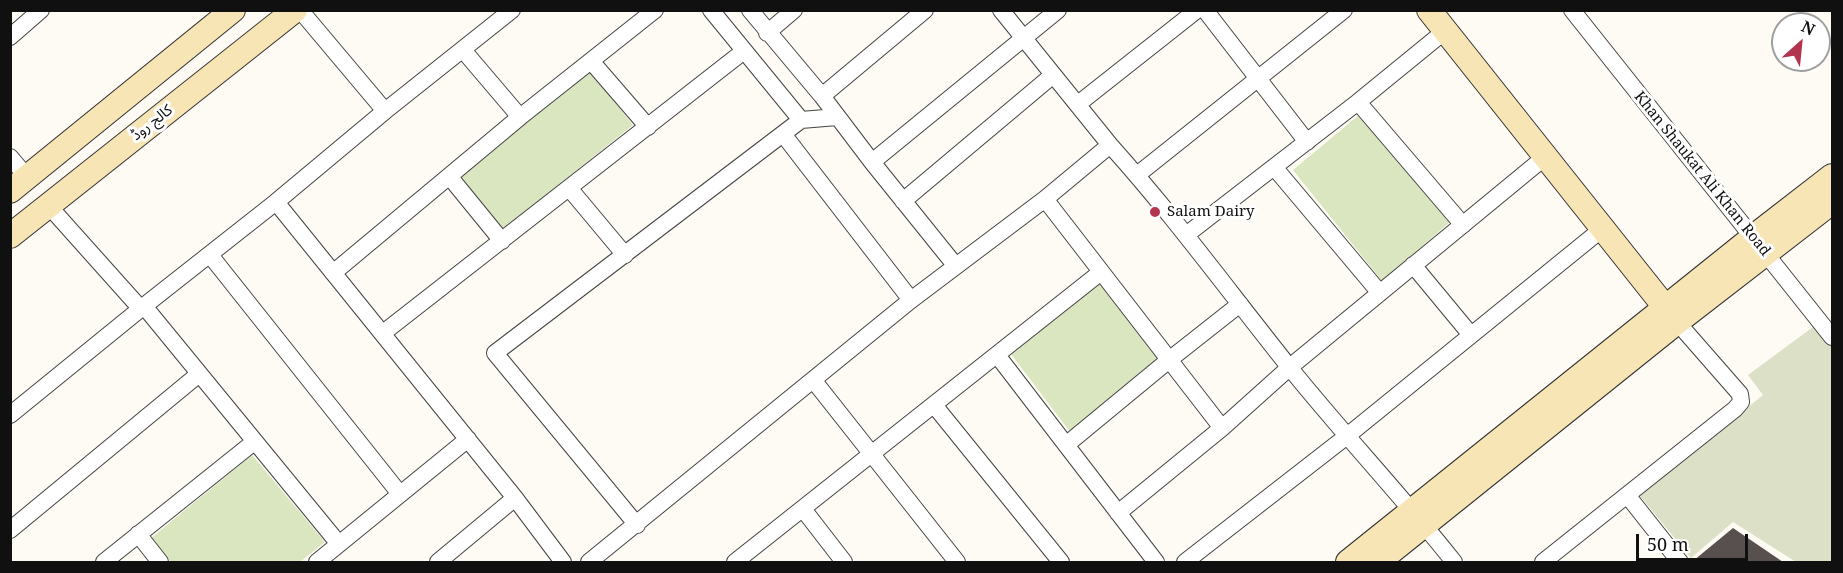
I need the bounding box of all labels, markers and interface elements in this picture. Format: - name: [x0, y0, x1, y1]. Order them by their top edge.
- north arrow: [1771, 12, 1831, 72]
- text: N: [1798, 15, 1819, 40]
- street label: Khan Shaukat Ali Khan Road: [1630, 88, 1774, 260]
- street label: کالج روڈ: [128, 101, 176, 145]
- place label: Salam Dairy: [1167, 203, 1254, 221]
- marker: Salam Dairy: [1148, 205, 1162, 219]
- scale bar: [1639, 522, 1752, 560]
- text: 50 m: [1647, 532, 1689, 556]

